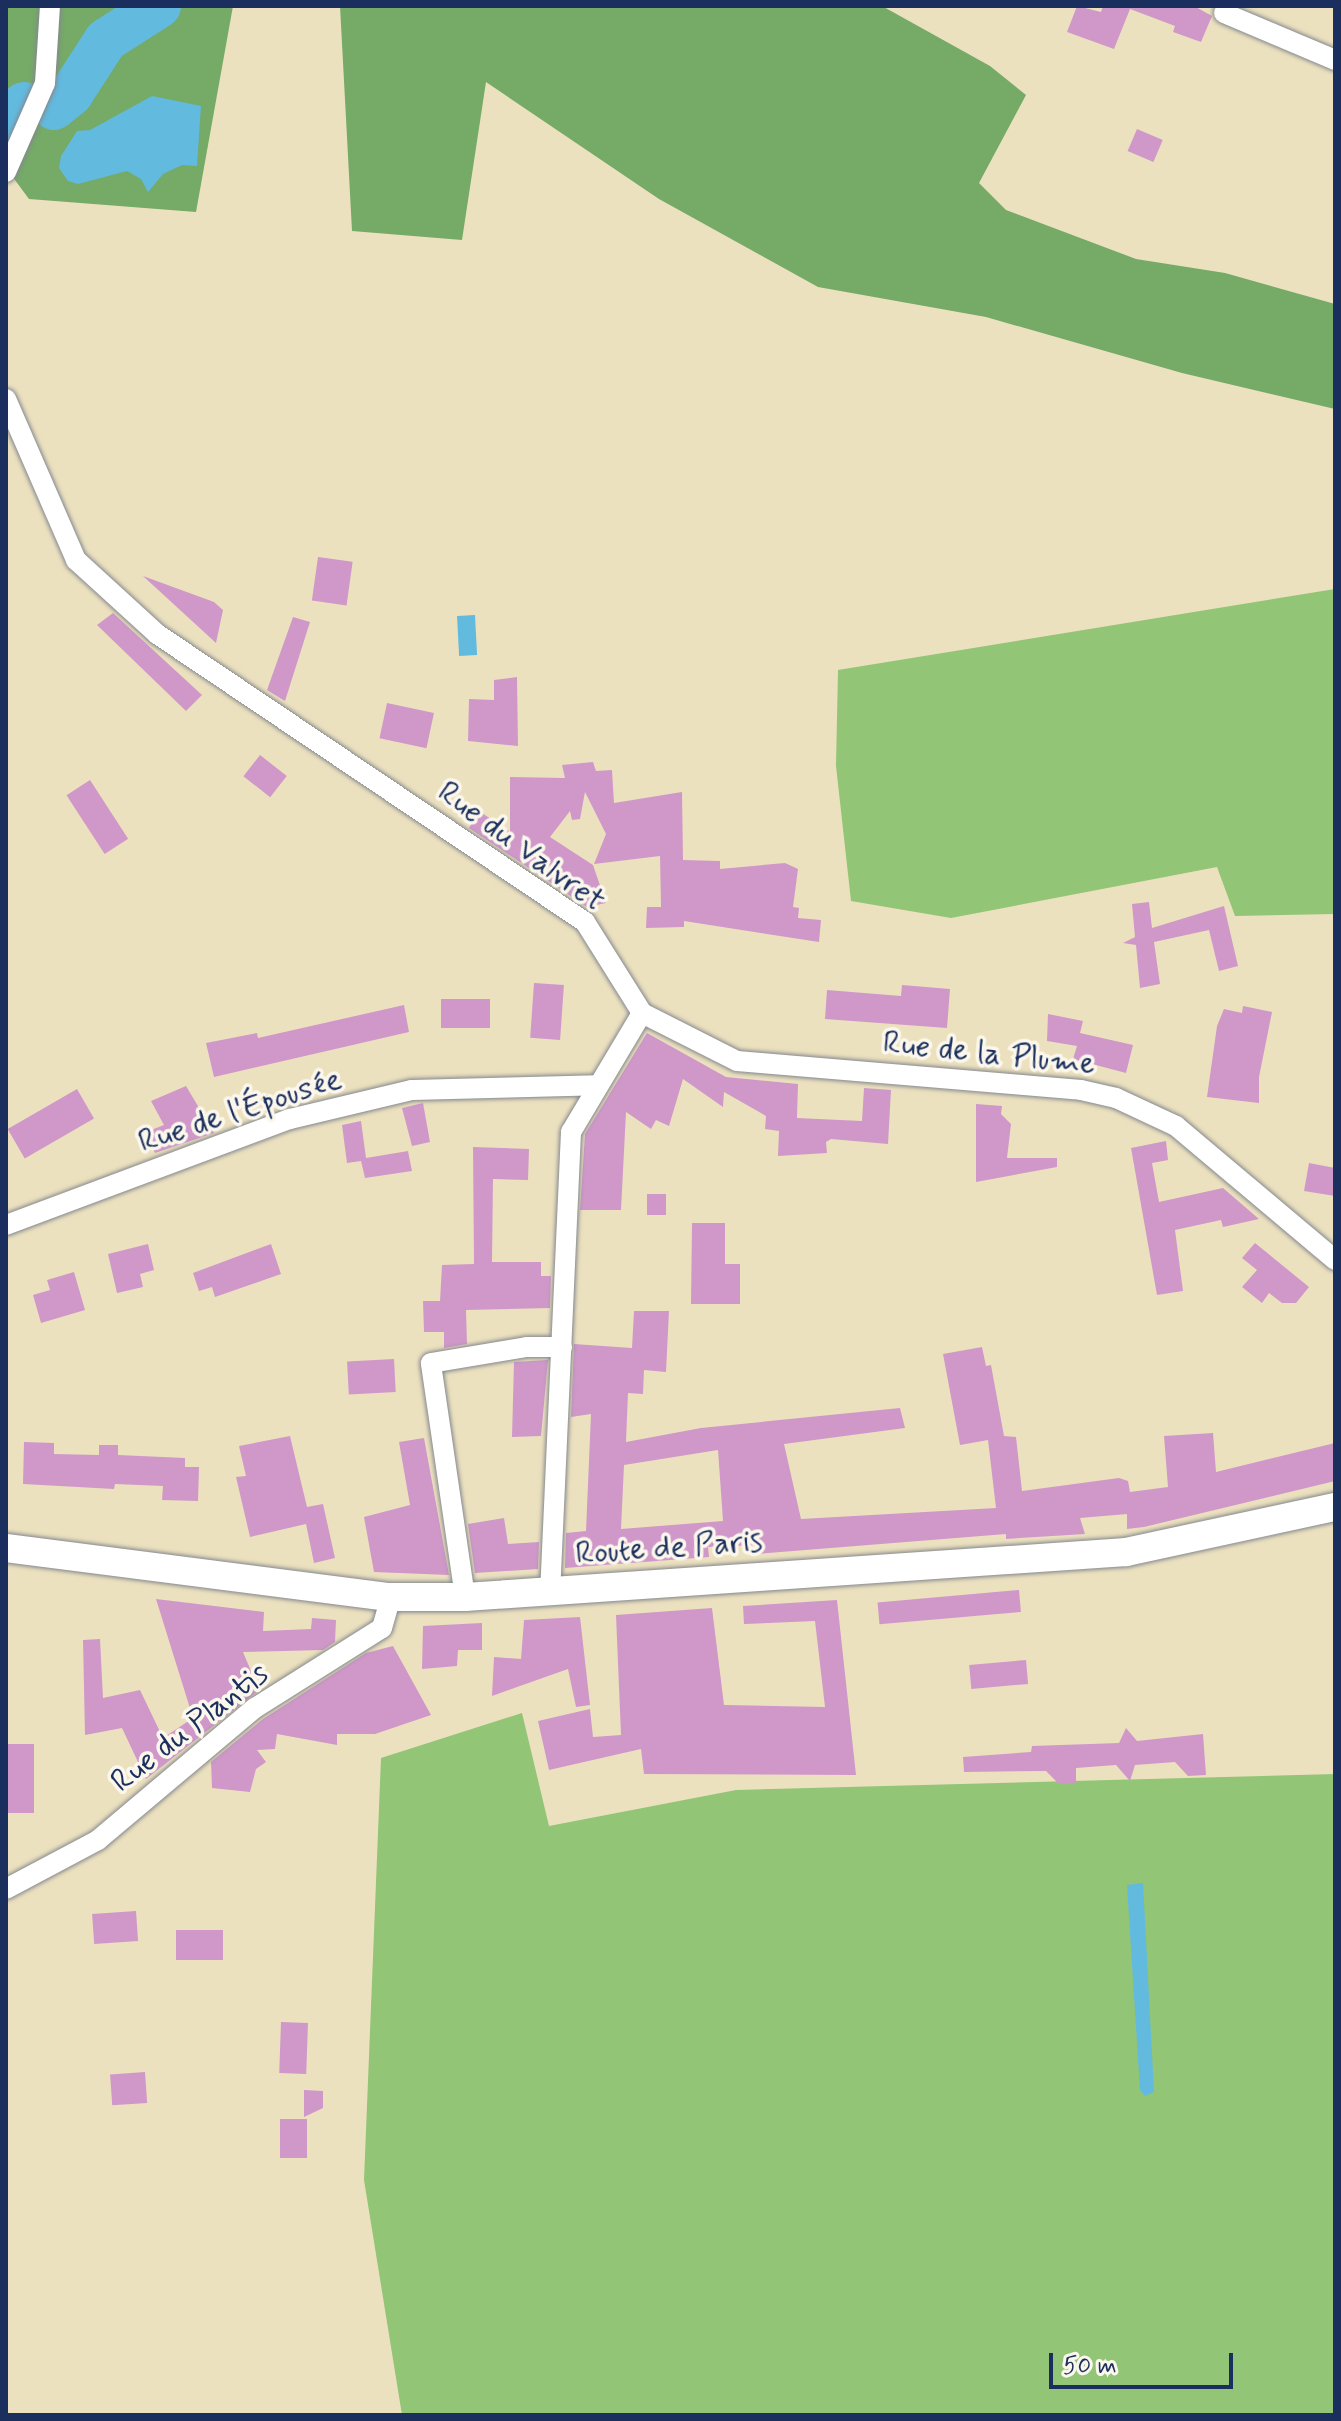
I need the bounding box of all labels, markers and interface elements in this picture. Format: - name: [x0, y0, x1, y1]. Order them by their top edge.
- street label: Rue du Valvret: [433, 775, 609, 919]
- street label: Rue de la Plume: [878, 1023, 1100, 1085]
- street label: Rue de l'Épousée: [133, 1060, 347, 1162]
- street label: Route de Paris: [575, 1522, 763, 1574]
- street label: Rue du Plantis: [101, 1652, 279, 1804]
- scale bar: [1053, 2337, 1237, 2387]
- text: 50 m: [1063, 2351, 1117, 2382]

